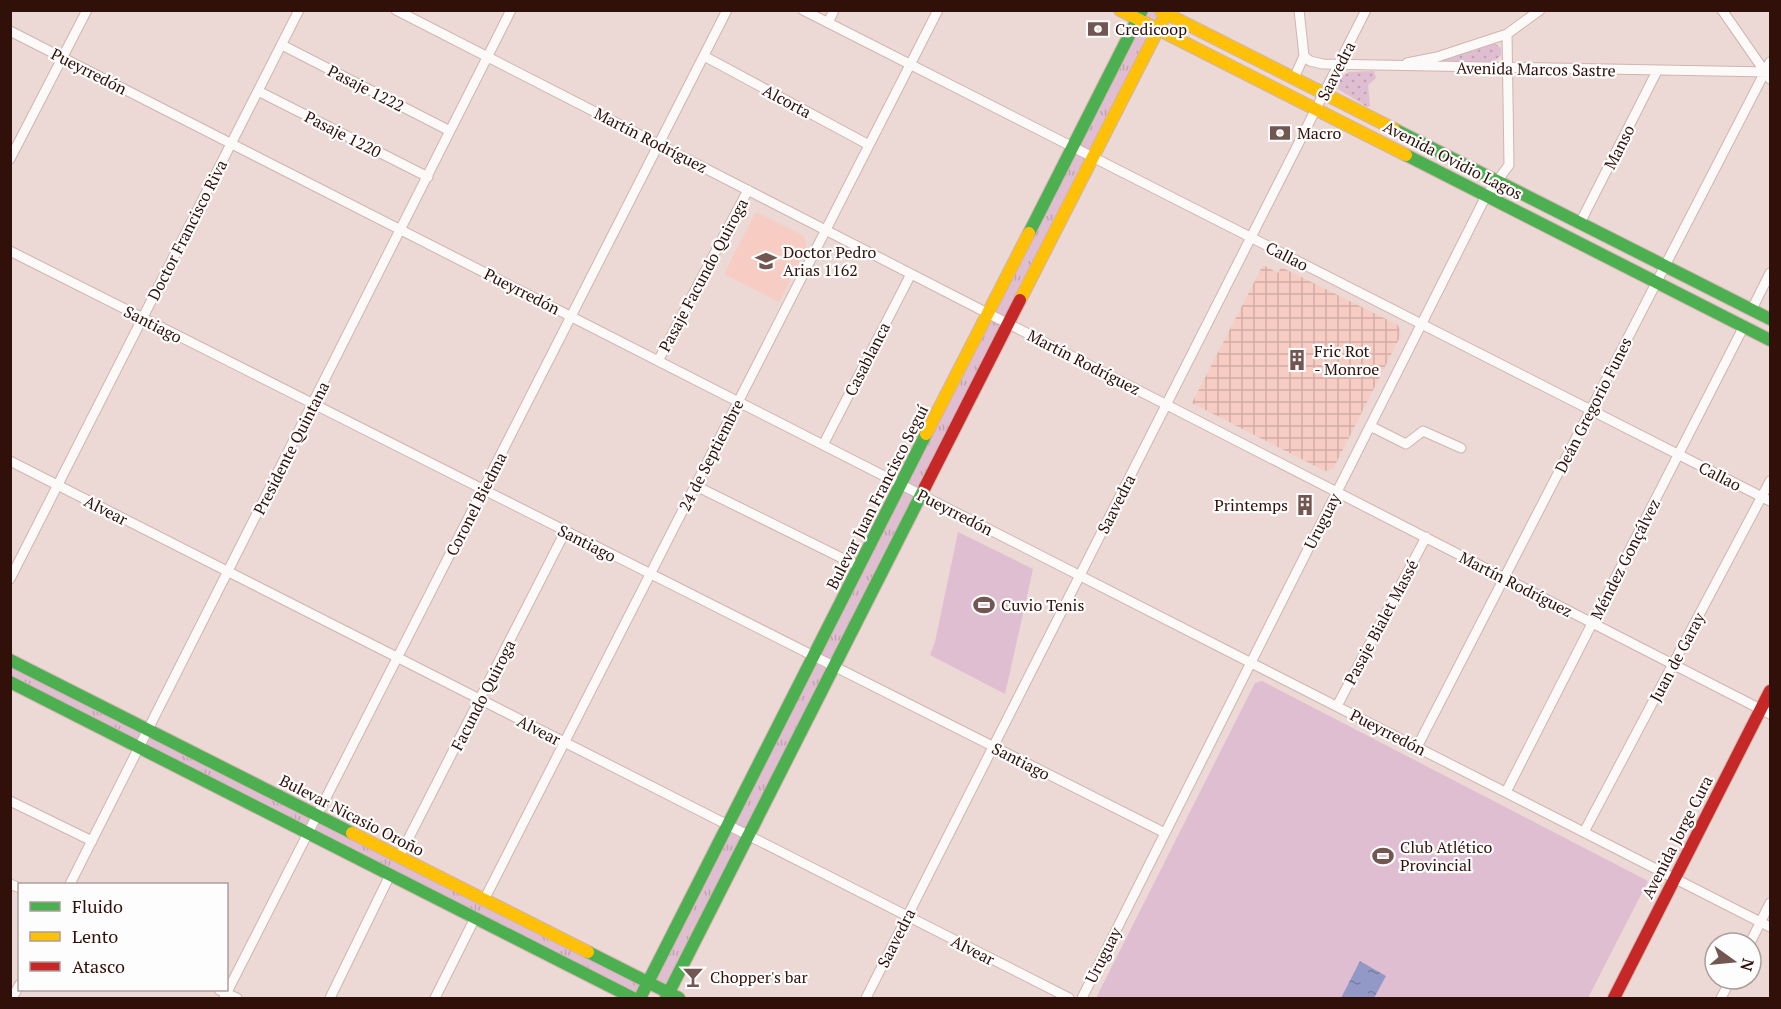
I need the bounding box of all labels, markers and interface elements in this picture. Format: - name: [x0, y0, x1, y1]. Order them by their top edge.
- bank icon: Credicoop: [1086, 17, 1110, 41]
- place label: Credicoop: [1115, 18, 1187, 40]
- street label: Saavedra: [1312, 38, 1360, 104]
- street label: Pueyrredón: [47, 43, 131, 100]
- street label: Avenida Marcos Sastre: [1456, 57, 1616, 81]
- street label: Pasaje 1222: [324, 59, 408, 117]
- street label: Alcorta: [759, 79, 815, 123]
- street label: Martín Rodríguez: [591, 102, 711, 178]
- street label: Pasaje 1220: [301, 105, 385, 163]
- street label: Avenida Ovidio Lagos: [1380, 115, 1526, 205]
- bank icon: Macro: [1268, 121, 1292, 145]
- street label: Manso: [1598, 121, 1640, 173]
- place label: Macro: [1297, 122, 1342, 144]
- street label: Doctor Francisco Riva: [142, 156, 232, 304]
- street label: Pasaje Facundo Quiroga: [653, 194, 753, 356]
- street label: Callao: [1262, 236, 1312, 276]
- place label: Doctor Pedro Arias 1162: [783, 241, 877, 281]
- school or university icon: Doctor Pedro Arias 1162: [754, 249, 778, 273]
- street label: Pueyrredón: [480, 263, 564, 320]
- street label: Santiago: [120, 300, 186, 348]
- street label: Casablanca: [839, 318, 895, 400]
- street label: Martín Rodríguez: [1024, 324, 1144, 400]
- street label: Deán Gregorio Funes: [1549, 333, 1637, 477]
- place label: Fric Rot - Monroe: [1314, 340, 1379, 380]
- building icon: Fric Rot - Monroe: [1285, 348, 1309, 372]
- street label: Presidente Quintana: [248, 378, 334, 518]
- street label: 24 de Septiembre: [673, 395, 749, 515]
- street label: Bulevar Juan Francisco Seguí: [821, 401, 933, 593]
- street label: Coronel Biedma: [440, 448, 512, 560]
- street label: Callao: [1695, 456, 1745, 496]
- street label: Saavedra: [1092, 471, 1140, 537]
- street label: Pueyrredón: [913, 484, 997, 541]
- street label: Uruguay: [1299, 489, 1346, 553]
- street label: Alvear: [81, 490, 132, 531]
- building icon: Printemps: [1293, 493, 1317, 517]
- place label: Printemps: [1214, 494, 1288, 516]
- street label: Méndez Gonçálvez: [1585, 495, 1665, 623]
- street label: Santiago: [554, 519, 620, 567]
- street label: Martín Rodríguez: [1456, 546, 1576, 622]
- street label: Pasaje Bialet Massé: [1339, 556, 1423, 688]
- sports icon: Cuvio Tenis: [972, 593, 996, 617]
- place label: Cuvio Tenis: [1001, 594, 1084, 616]
- street label: Juan de Garay: [1644, 608, 1710, 706]
- street label: Facundo Quiroga: [446, 636, 520, 754]
- street label: Pueyrredón: [1346, 704, 1430, 761]
- street label: Alvear: [514, 710, 565, 751]
- street label: Santiago: [988, 737, 1054, 785]
- street label: Bulevar Nicasio Oroño: [276, 769, 428, 861]
- street label: Avenida Jorge Cura: [1636, 772, 1718, 902]
- place label: Club Atlético Provincial: [1400, 836, 1492, 876]
- sports icon: Club Atlético Provincial: [1371, 844, 1395, 868]
- legend: [18, 883, 228, 991]
- text: Fluido: [72, 894, 123, 918]
- street label: Saavedra: [872, 905, 920, 971]
- street label: Uruguay: [1080, 923, 1127, 987]
- text: Lento: [72, 924, 118, 948]
- street label: Alvear: [948, 930, 999, 971]
- north arrow: [1703, 931, 1763, 991]
- text: Atasco: [72, 954, 125, 978]
- text: N: [1735, 956, 1760, 974]
- bar icon: Chopper's bar: [681, 965, 705, 989]
- place label: Chopper's bar: [710, 966, 809, 988]

